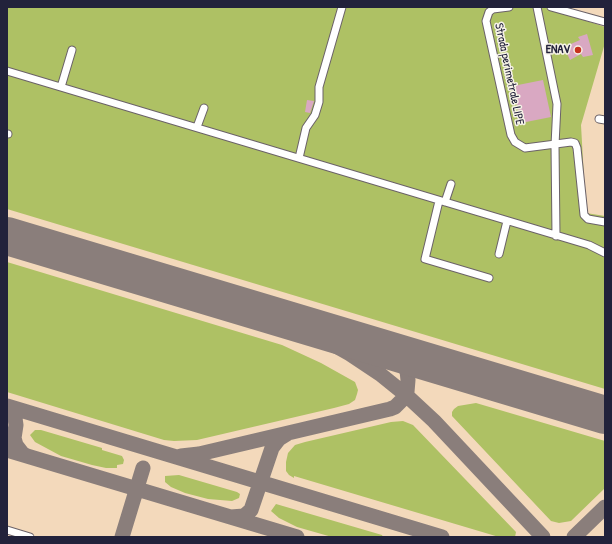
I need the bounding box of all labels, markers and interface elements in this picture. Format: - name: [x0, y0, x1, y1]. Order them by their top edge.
- street label: Strada perimetrale LIPE: [491, 22, 527, 126]
- place label: ENAV: [546, 43, 570, 57]
- marker: ENAV: [573, 45, 583, 55]

